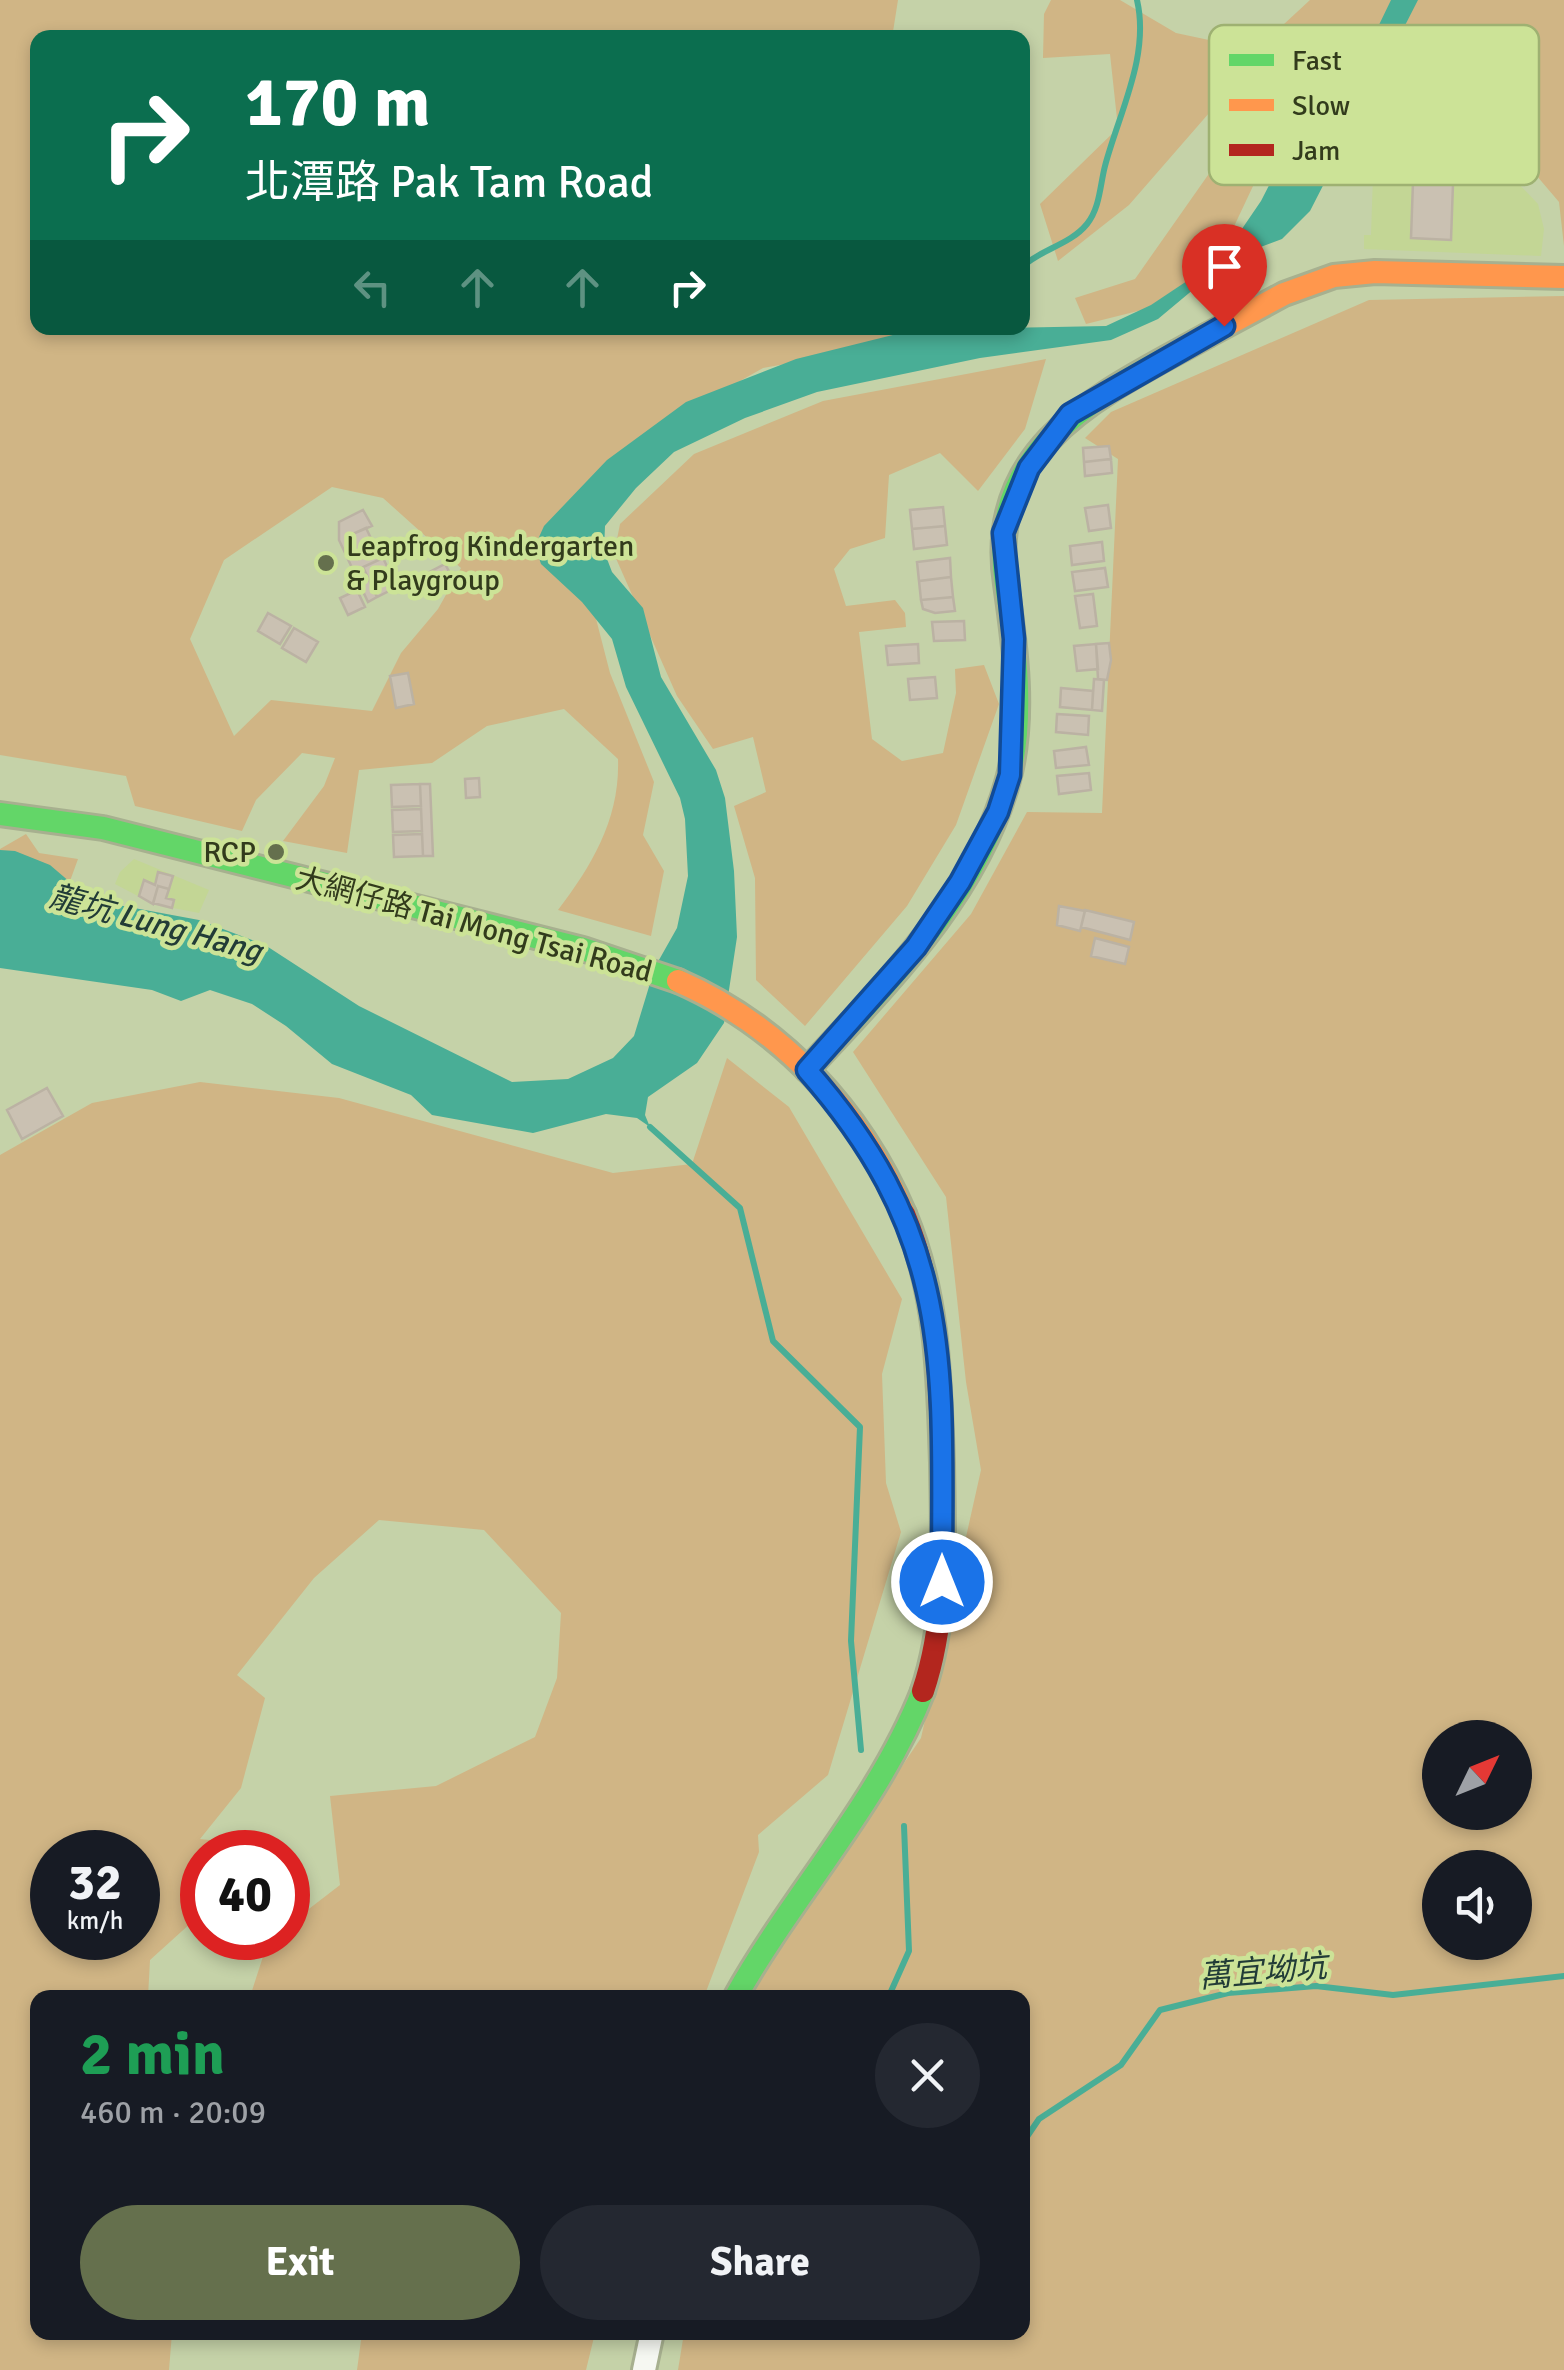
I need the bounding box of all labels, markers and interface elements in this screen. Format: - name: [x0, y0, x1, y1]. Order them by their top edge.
- legend: [1209, 25, 1539, 185]
- text: Fast: [1292, 44, 1342, 78]
- text: 170 m: [245, 59, 430, 145]
- icon: right: [80, 70, 210, 200]
- text: Slow: [1292, 89, 1350, 123]
- text: Jam: [1292, 134, 1340, 168]
- text: 北潭路 Pak Tam Road: [245, 155, 653, 210]
- pin: [1182, 224, 1267, 327]
- icon: arrive: [1197, 239, 1252, 294]
- icon: left: [345, 260, 400, 315]
- icon: ahead: [450, 260, 505, 315]
- icon: ahead: [555, 260, 610, 315]
- icon: right: [660, 260, 715, 315]
- place label: Leapfrog Kindergarten & Playgroup: [346, 528, 634, 599]
- marker: Leapfrog Kindergarten & Playgroup: [315, 552, 337, 574]
- place label: RCP: [203, 834, 256, 871]
- marker: RCP: [265, 841, 287, 863]
- street label: 大網仔路 Tai Mong Tsai Road: [292, 860, 656, 991]
- water label: 龍坑 Lung Hang: [46, 876, 268, 971]
- position arrow: [890, 1530, 994, 1634]
- north arrow: [1422, 1720, 1532, 1830]
- map controls: [1422, 1720, 1532, 1960]
- speed limit sign: 40: [180, 1830, 310, 1960]
- button: sound: [1422, 1850, 1532, 1960]
- text: 32: [68, 1852, 122, 1914]
- text: km/h: [67, 1905, 123, 1936]
- water label: 萬宜坳坑: [1198, 1946, 1332, 1997]
- text: 2 min: [80, 2018, 225, 2092]
- button: close: [875, 2023, 980, 2128]
- text: 460 m · 20:09: [80, 2093, 266, 2132]
- button: Exit: [80, 2205, 520, 2320]
- button: Share: [540, 2205, 980, 2320]

